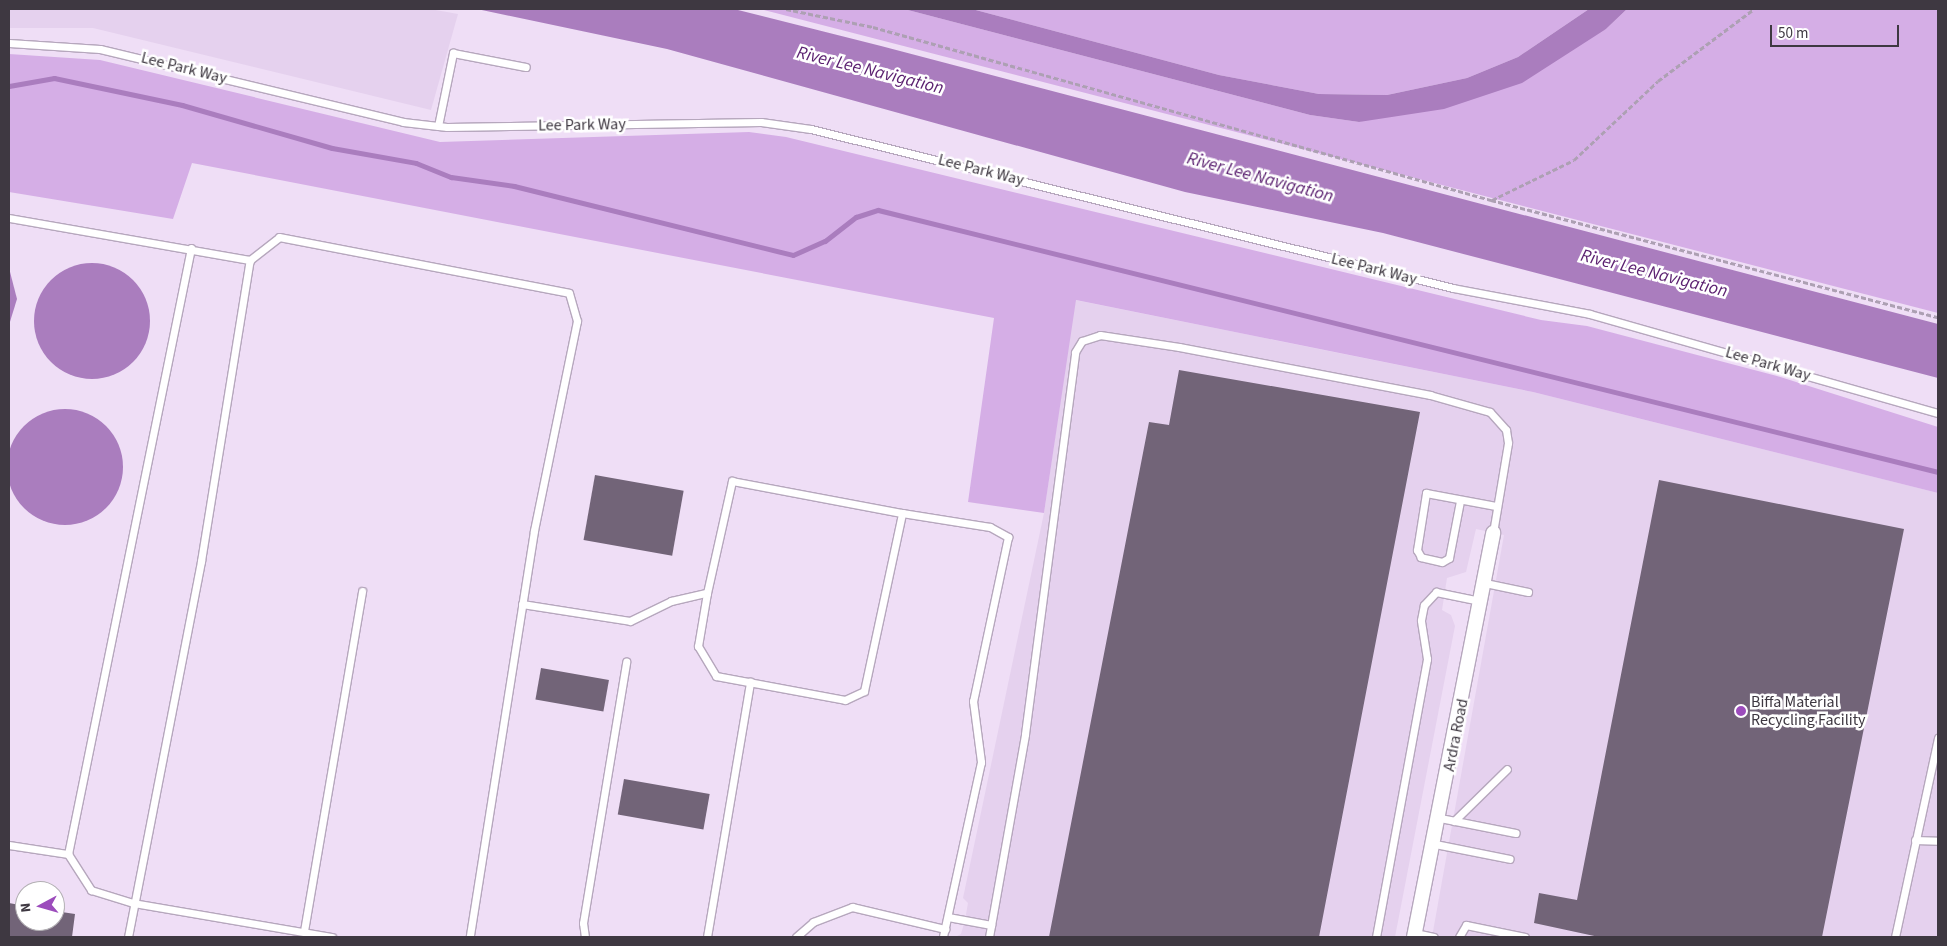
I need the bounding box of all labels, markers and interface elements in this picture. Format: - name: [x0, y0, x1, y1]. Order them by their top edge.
- scale bar: [1772, 15, 1901, 47]
- text: 50 m: [1778, 23, 1808, 44]
- water label: River Lee Navigation: [794, 42, 946, 100]
- street label: Lee Park Way: [139, 48, 229, 88]
- street label: Lee Park Way: [538, 115, 626, 135]
- water label: River Lee Navigation: [1184, 148, 1336, 208]
- street label: Lee Park Way: [936, 150, 1026, 190]
- water label: River Lee Navigation: [1578, 245, 1730, 303]
- street label: Lee Park Way: [1329, 249, 1419, 289]
- street label: Lee Park Way: [1723, 343, 1813, 385]
- place label: Biffa Material Recycling Facility: [1751, 692, 1866, 730]
- street label: Ardra Road: [1440, 697, 1472, 773]
- marker: Biffa Material Recycling Facility: [1735, 705, 1747, 717]
- north arrow: [15, 881, 65, 931]
- text: N: [16, 902, 37, 913]

